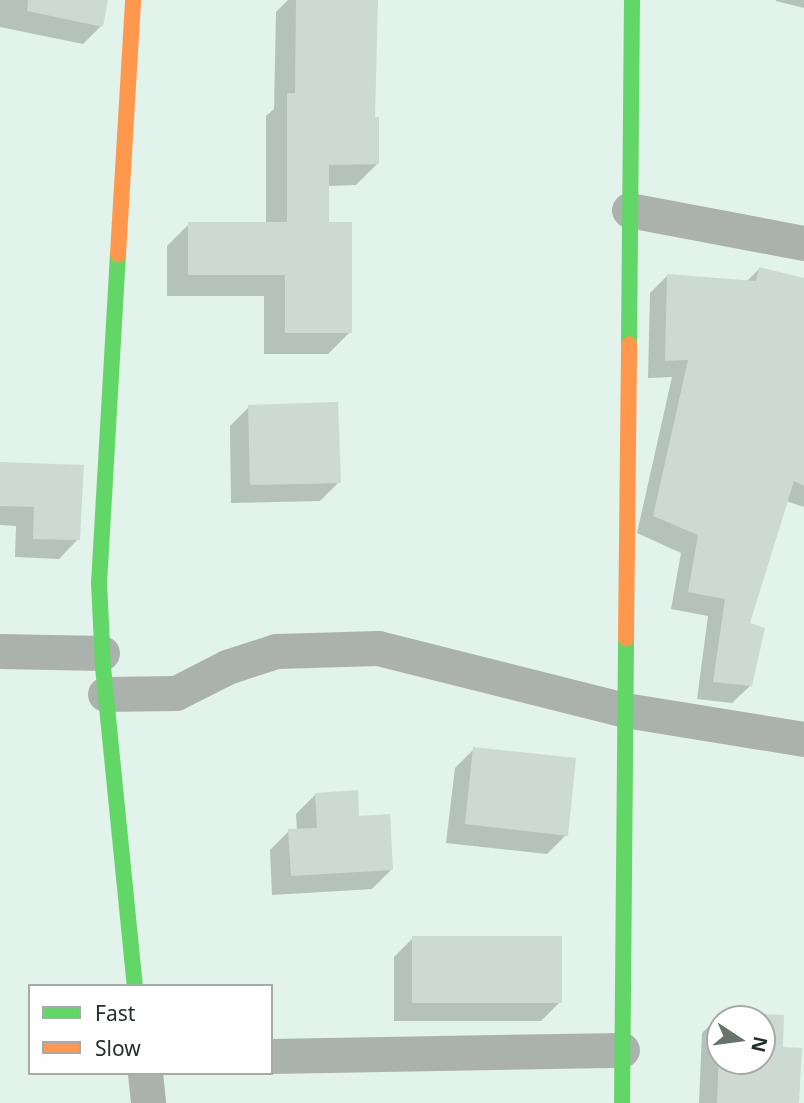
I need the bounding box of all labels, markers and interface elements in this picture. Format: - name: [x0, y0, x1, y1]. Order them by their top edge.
- legend: [28, 984, 273, 1075]
- text: Fast: [95, 999, 135, 1027]
- north arrow: [706, 1005, 776, 1075]
- text: Slow: [95, 1034, 141, 1062]
- text: N: [745, 1034, 774, 1055]

